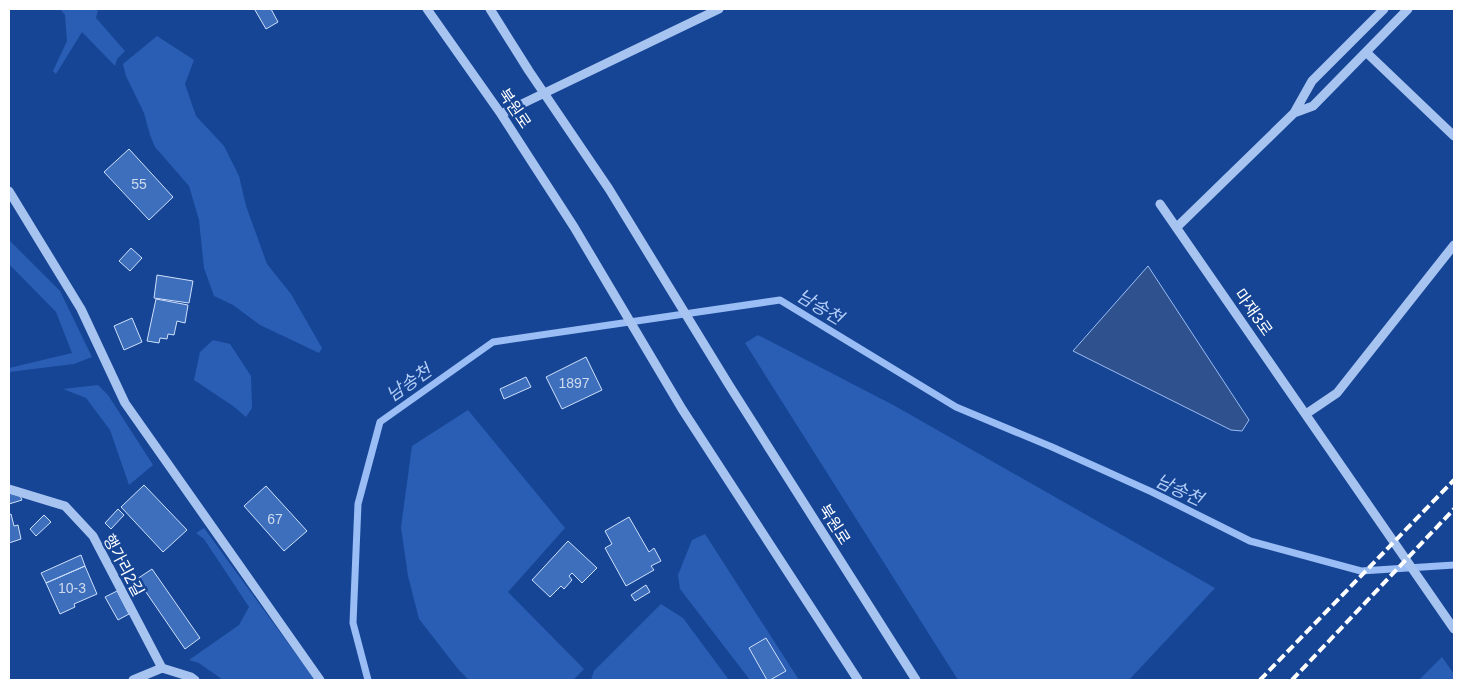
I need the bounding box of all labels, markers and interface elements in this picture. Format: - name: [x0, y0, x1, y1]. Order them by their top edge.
- street label: 북원로: [495, 85, 534, 132]
- house number: 55: [131, 176, 147, 192]
- water label: 남송천: [794, 286, 849, 330]
- street label: 마재3로: [1231, 286, 1276, 339]
- water label: 남송천: [383, 359, 437, 405]
- house number: 1897: [558, 375, 590, 391]
- water label: 남송천: [1152, 470, 1208, 511]
- street label: 북원로: [816, 501, 854, 548]
- house number: 67: [267, 511, 283, 527]
- street label: 행가리2길: [100, 531, 147, 599]
- house number: 10-3: [58, 580, 86, 596]

